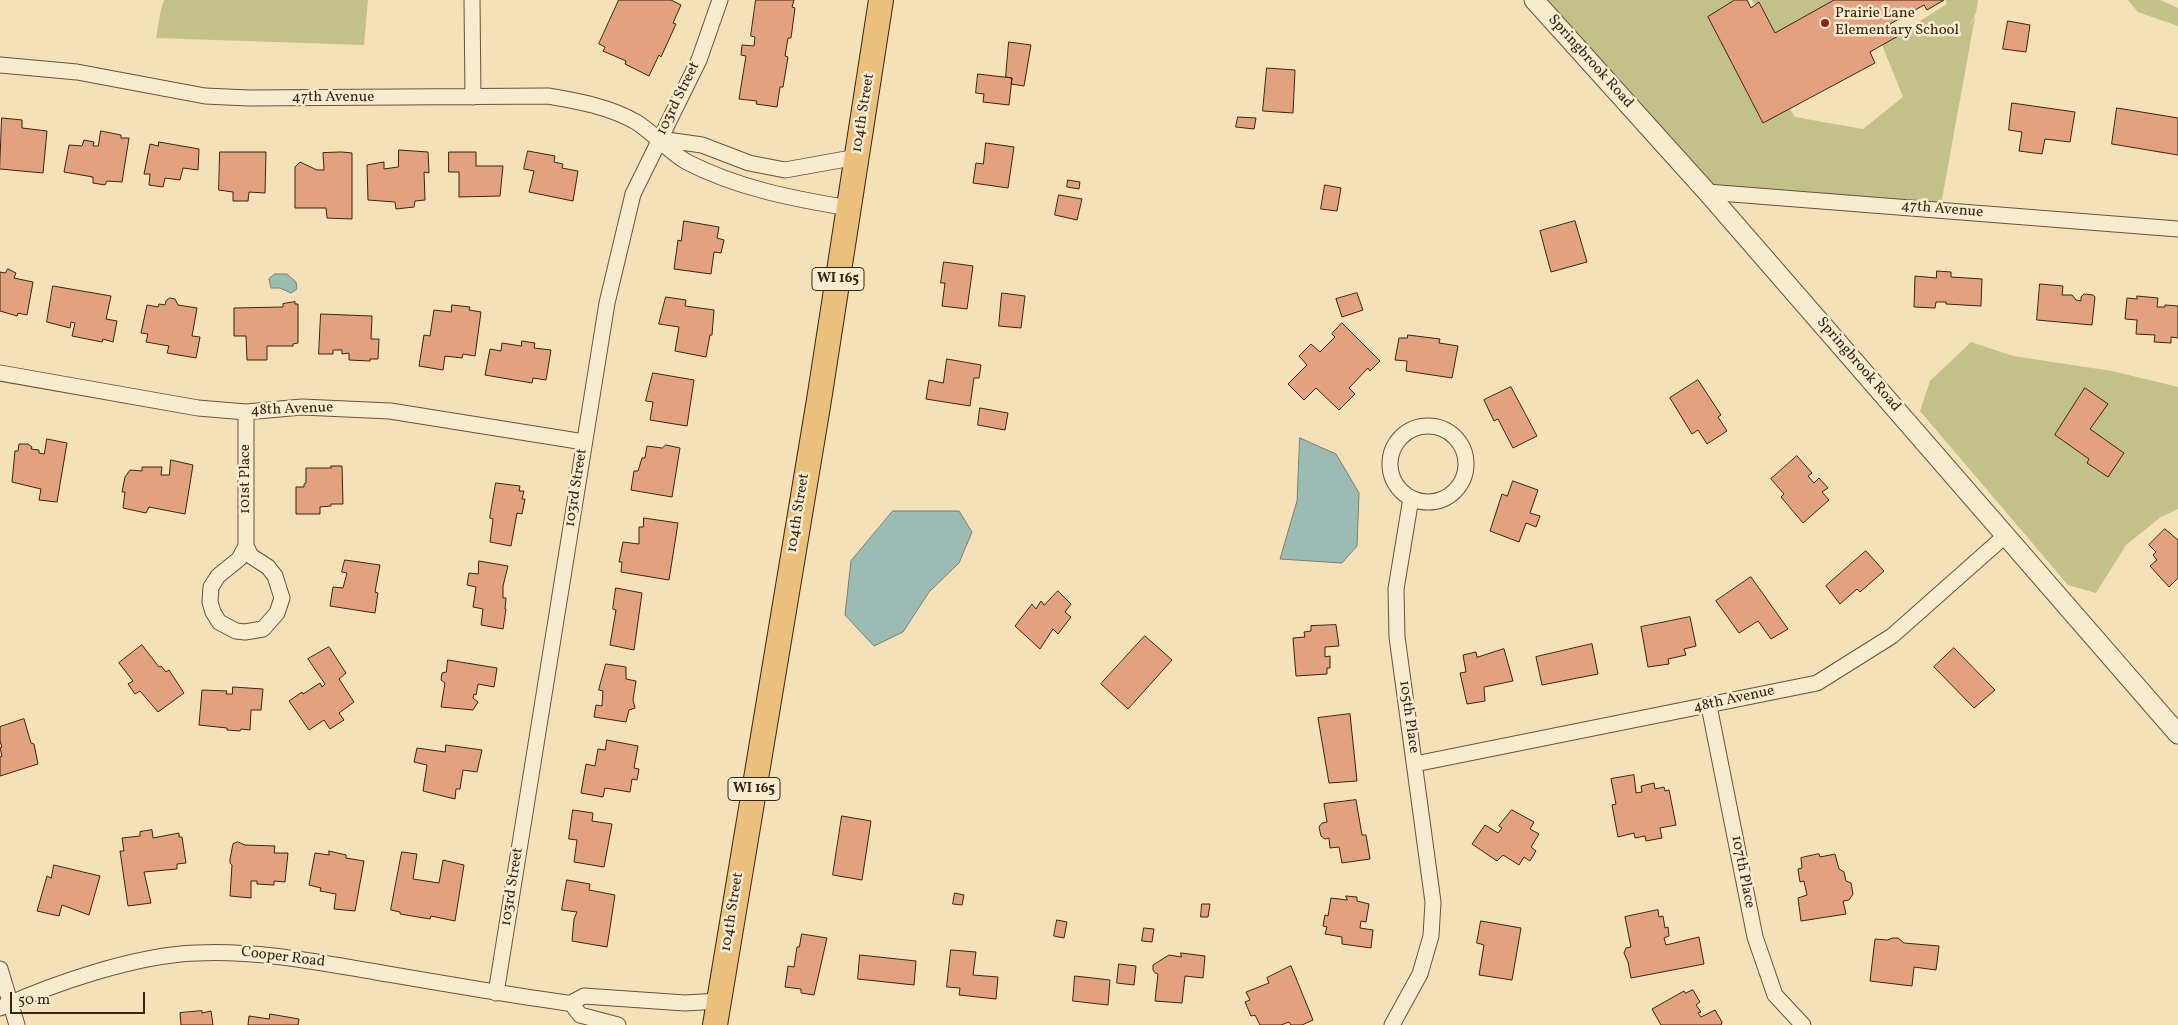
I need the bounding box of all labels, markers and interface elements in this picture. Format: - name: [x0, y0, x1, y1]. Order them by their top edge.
- place label: Prairie Lane Elementary School: [1835, 5, 1959, 40]
- street label: Springbrook Road: [1543, 12, 1637, 112]
- marker: Prairie Lane Elementary School: [1819, 17, 1831, 29]
- street label: 103rd Street: [654, 59, 704, 139]
- street label: 104th Street: [849, 72, 879, 154]
- street label: 47th Avenue: [292, 89, 374, 107]
- street label: 47th Avenue: [1900, 197, 1984, 223]
- road number: WI 165: [812, 268, 864, 290]
- street label: Springbrook Road: [1812, 314, 1904, 416]
- street label: 48th Avenue: [250, 400, 334, 420]
- street label: 101st Place: [237, 444, 255, 514]
- street label: 103rd Street: [562, 447, 592, 529]
- street label: 104th Street: [784, 472, 814, 554]
- street label: 105th Place: [1394, 679, 1422, 755]
- street label: 48th Avenue: [1692, 683, 1776, 717]
- road number: WI 165: [728, 778, 780, 801]
- street label: 107th Place: [1726, 834, 1758, 910]
- street label: 103rd Street: [498, 846, 528, 928]
- street label: 104th Street: [718, 871, 748, 953]
- street label: Cooper Road: [240, 944, 326, 972]
- scale bar: [12, 982, 148, 1014]
- text: 50 m: [18, 990, 50, 1011]

